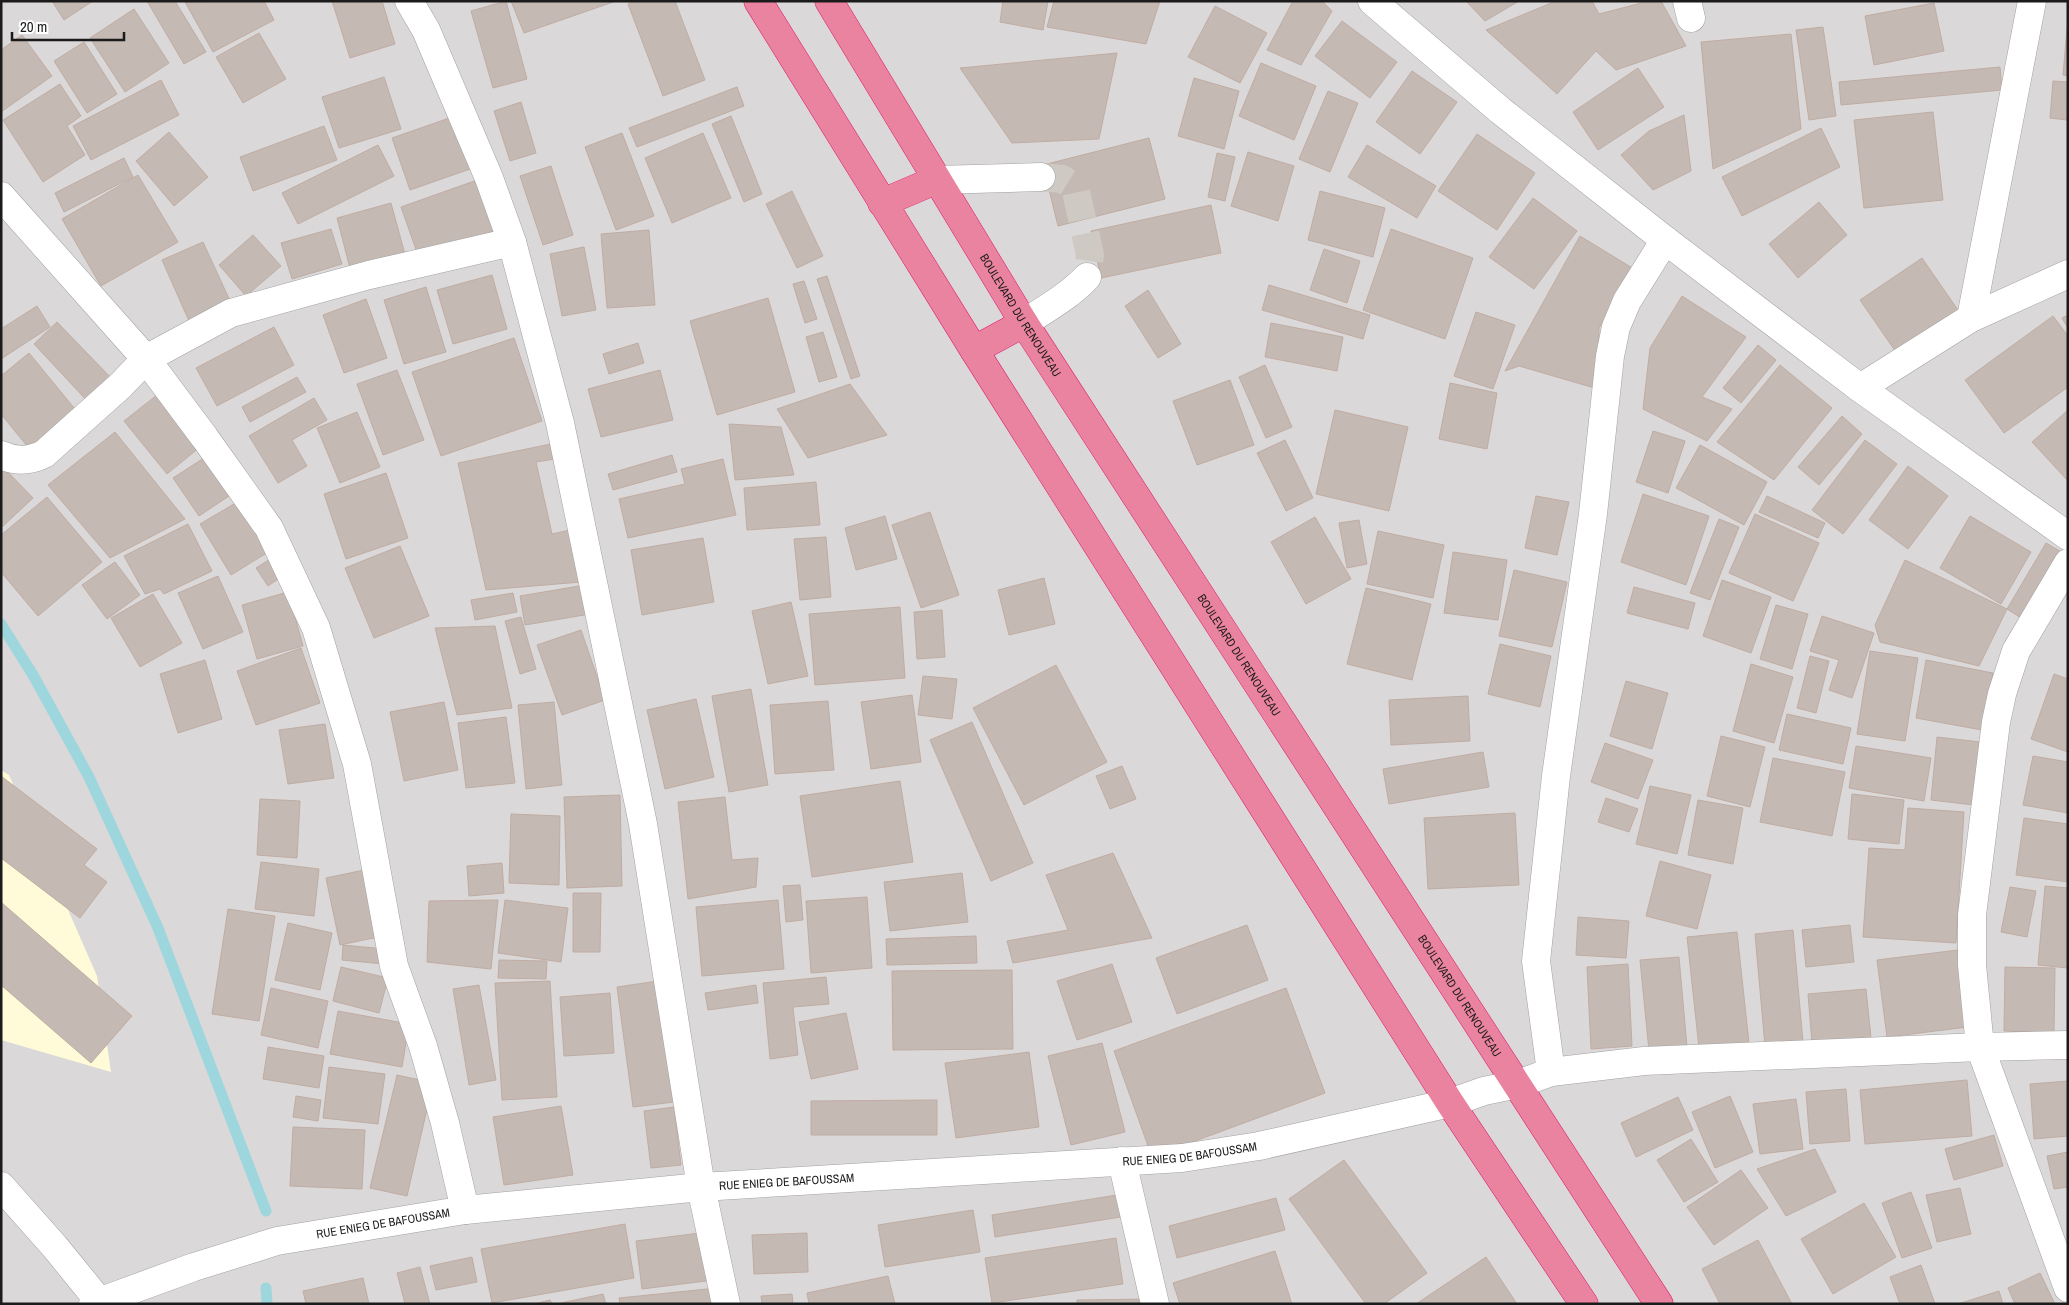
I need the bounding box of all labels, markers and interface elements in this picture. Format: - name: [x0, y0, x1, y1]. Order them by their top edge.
- scale bar: [12, 10, 125, 42]
- text: 20 m: [20, 16, 47, 37]
- street label: BOULEVARD DU RENOUVEAU: [976, 251, 1065, 380]
- street label: BOULEVARD DU RENOUVEAU: [1194, 591, 1284, 719]
- street label: BOULEVARD DU RENOUVEAU: [1414, 932, 1505, 1060]
- street label: RUE ENIEG DE BAFOUSSAM: [1122, 1138, 1258, 1170]
- street label: RUE ENIEG DE BAFOUSSAM: [719, 1170, 855, 1194]
- street label: RUE ENIEG DE BAFOUSSAM: [315, 1205, 451, 1242]

